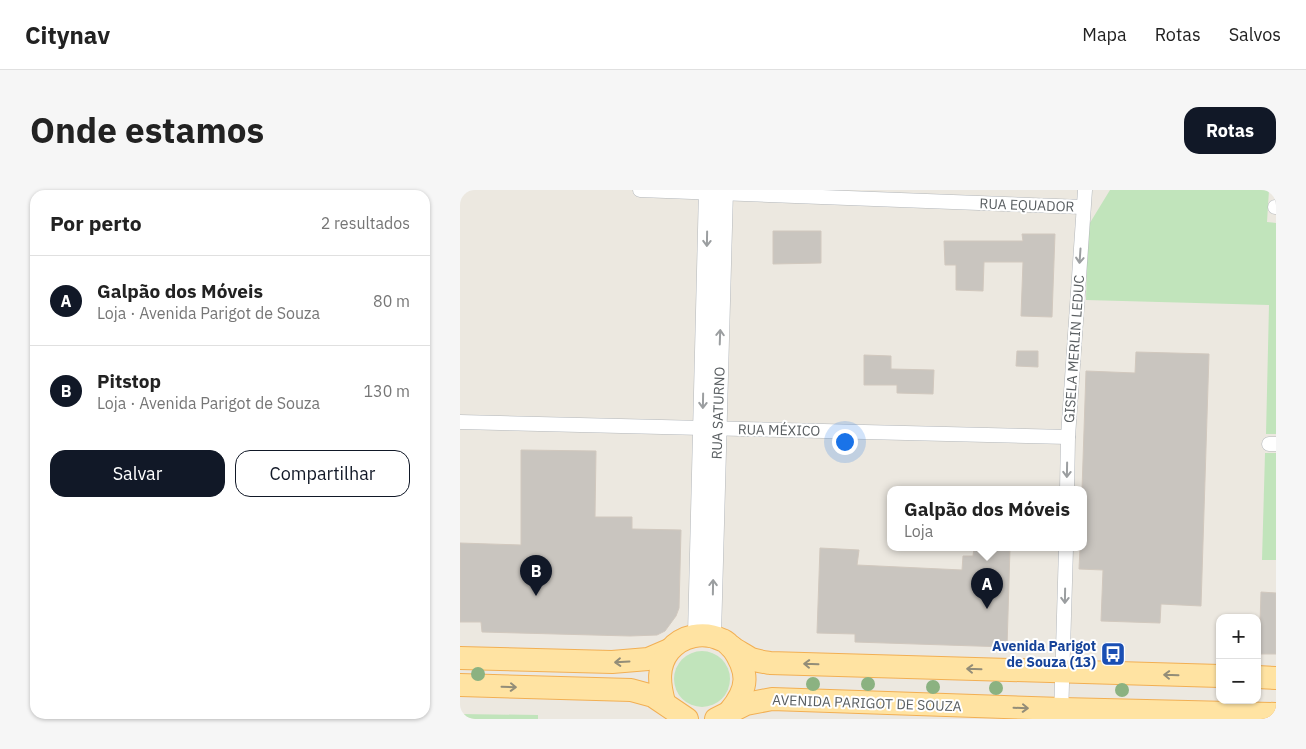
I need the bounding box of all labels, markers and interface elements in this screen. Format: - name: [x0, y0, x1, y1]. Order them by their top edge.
- text: Citynav: [25, 19, 110, 51]
- text: Mapa: [1082, 23, 1127, 46]
- text: Rotas: [1155, 23, 1201, 46]
- text: Salvos: [1229, 23, 1281, 46]
- text: Onde estamos: [30, 107, 264, 153]
- button: Rotas: [1184, 107, 1276, 154]
- street label: RUA EQUADOR: [979, 194, 1075, 216]
- text: Por perto: [50, 209, 142, 237]
- text: 2 resultados: [321, 213, 410, 233]
- one-way arrow: [702, 230, 712, 246]
- one-way arrow: [1075, 247, 1085, 263]
- street label: GISELA MERLIN LEDUC: [1060, 274, 1088, 424]
- text: Galpão dos Móveis: [97, 279, 263, 303]
- text: A: [61, 291, 71, 311]
- text: 80 m: [373, 291, 410, 311]
- text: Loja · Avenida Parigot de Souza: [97, 303, 320, 323]
- one-way arrow: [715, 329, 724, 345]
- street label: RUA SATURNO: [707, 366, 729, 460]
- text: Pitstop: [97, 369, 161, 393]
- text: B: [61, 381, 71, 401]
- text: 130 m: [363, 381, 410, 401]
- one-way arrow: [698, 392, 708, 409]
- text: Loja · Avenida Parigot de Souza: [97, 393, 320, 413]
- street label: RUA MÉXICO: [738, 419, 821, 440]
- your location: [832, 429, 858, 455]
- button: Salvar: [50, 450, 225, 497]
- button: Compartilhar: [235, 450, 410, 497]
- one-way arrow: [1062, 462, 1072, 478]
- popup: [887, 486, 1087, 551]
- text: Galpão dos Móveis: [904, 497, 1070, 521]
- text: Loja: [904, 521, 933, 541]
- pin: B: [520, 555, 552, 596]
- pin: A: [971, 568, 1003, 609]
- one-way arrow: [708, 579, 718, 595]
- one-way arrow: [1060, 588, 1069, 604]
- map controls: [1216, 614, 1261, 704]
- button: +: [1216, 614, 1261, 659]
- place label: Avenida Parigot de Souza (13): [992, 637, 1096, 671]
- bus stop icon: Avenida Parigot de Souza (13): [1100, 641, 1126, 667]
- one-way arrow: [615, 657, 631, 666]
- one-way arrow: [803, 659, 820, 669]
- button: −: [1216, 659, 1261, 704]
- one-way arrow: [966, 664, 982, 674]
- one-way arrow: [1163, 670, 1180, 680]
- one-way arrow: [500, 682, 516, 691]
- street label: AVENIDA PARIGOT DE SOUZA: [772, 691, 962, 715]
- one-way arrow: [1013, 703, 1029, 713]

